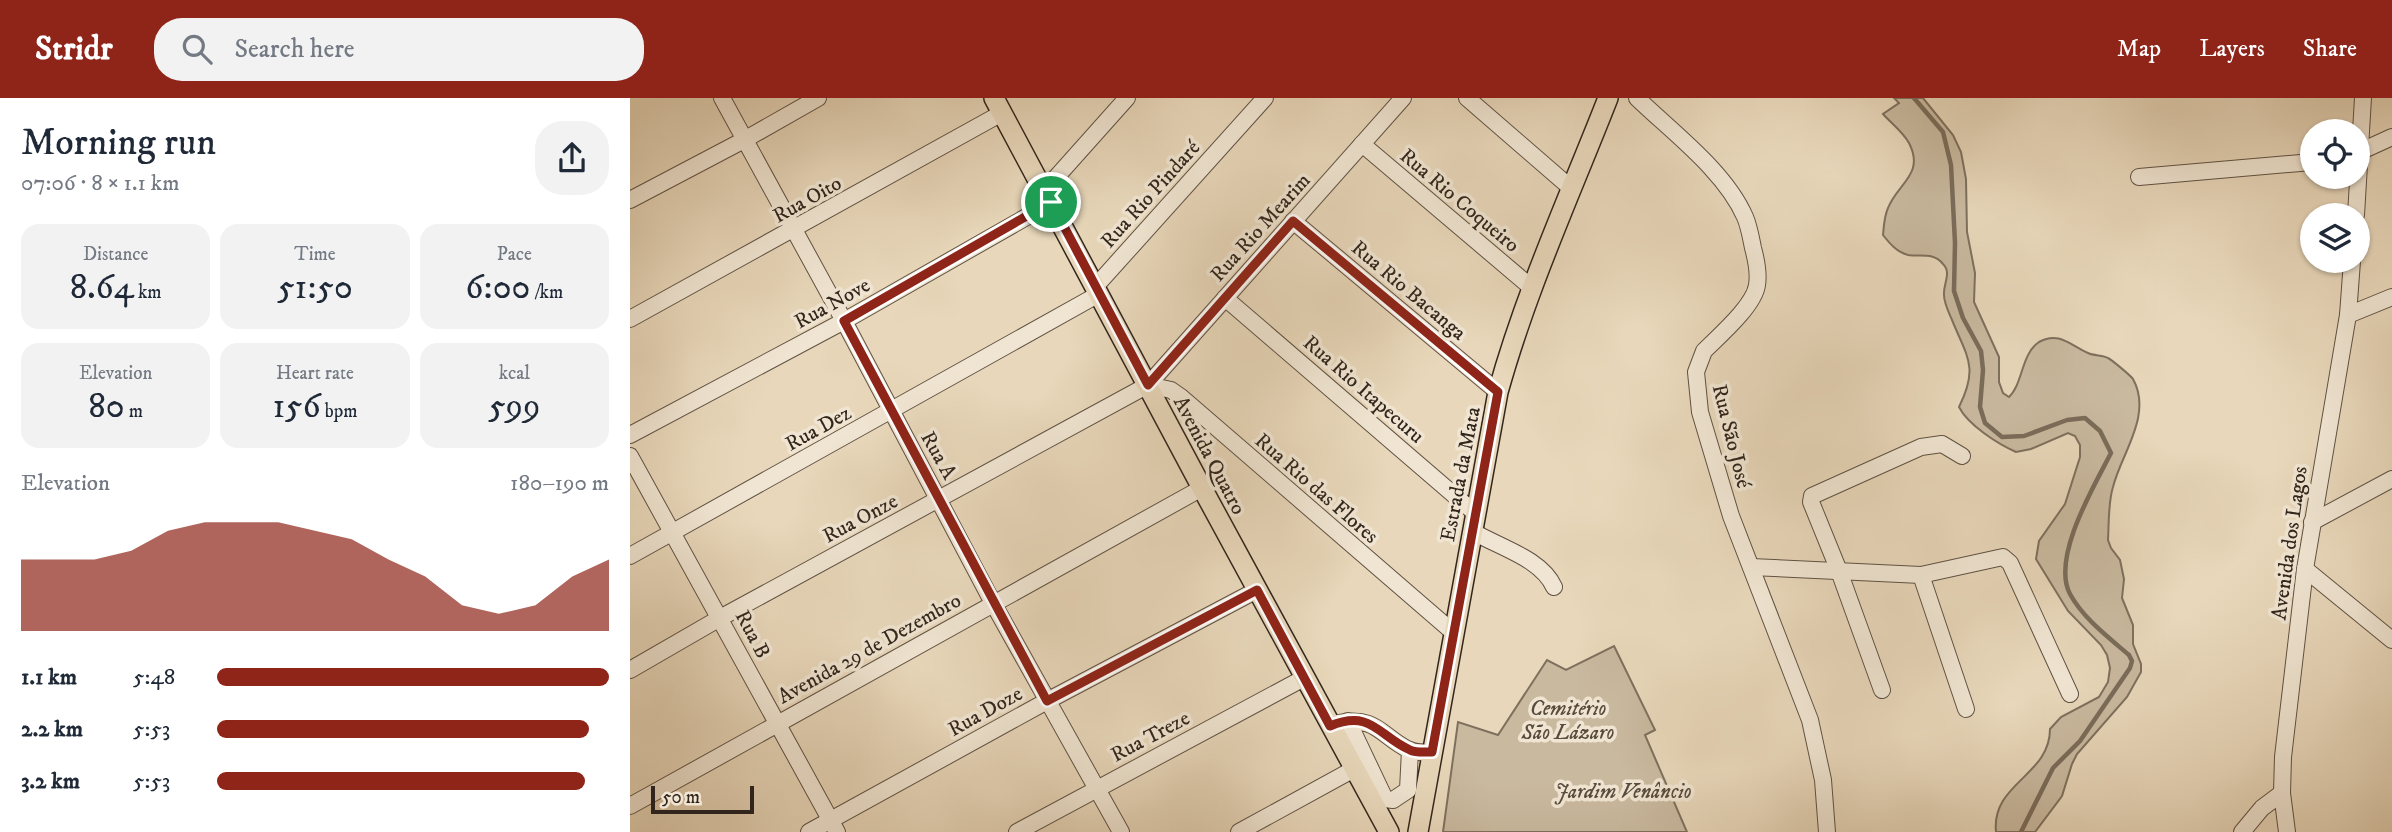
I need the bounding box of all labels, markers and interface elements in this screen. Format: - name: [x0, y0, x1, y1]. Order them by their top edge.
- search box: [154, 18, 644, 81]
- text: Stridr: [35, 29, 112, 70]
- icon: search: [178, 30, 216, 68]
- text: Search here: [234, 33, 355, 66]
- text: Map: [2117, 34, 2161, 64]
- text: Layers: [2199, 34, 2265, 64]
- text: Share: [2303, 34, 2357, 64]
- text: Morning run: [21, 119, 216, 167]
- map controls: [2300, 119, 2370, 273]
- button: locate: [2300, 119, 2370, 189]
- button: share: [535, 121, 609, 195]
- street label: Rua Rio Pindaré: [1096, 135, 1206, 254]
- street label: Rua Rio Coqueiro: [1394, 143, 1525, 258]
- street label: Rua Rio Mearim: [1205, 168, 1316, 287]
- text: 07:06 · 8 × 1.1 km: [21, 169, 180, 198]
- street label: Rua Oito: [769, 170, 846, 229]
- pin: [1021, 172, 1081, 232]
- icon: arrive: [1032, 183, 1070, 221]
- button: layers: [2300, 203, 2370, 273]
- street label: Rua Rio Bacanga: [1346, 235, 1471, 346]
- text: Distance: [83, 243, 148, 266]
- text: Time: [294, 243, 336, 266]
- text: Pace: [497, 243, 532, 266]
- text: 8.64: [70, 266, 134, 310]
- text: 51:50: [277, 266, 353, 310]
- text: 6:00: [465, 266, 530, 310]
- street label: Rua Nove: [790, 272, 875, 335]
- text: km: [134, 281, 162, 304]
- text: /km: [530, 281, 563, 304]
- street label: Rua Rio Itapecuru: [1297, 330, 1429, 449]
- text: Elevation: [79, 362, 152, 385]
- text: Heart rate: [276, 362, 354, 385]
- text: kcal: [499, 362, 530, 385]
- street label: Rua São José: [1706, 382, 1757, 491]
- text: 80: [88, 385, 125, 429]
- text: 156: [272, 385, 321, 429]
- text: 599: [488, 385, 540, 429]
- street label: Avenida Quatro: [1167, 392, 1251, 519]
- text: m: [125, 400, 143, 423]
- text: bpm: [321, 400, 358, 423]
- street label: Rua Dez: [781, 400, 856, 457]
- street label: Estrada da Mata: [1435, 404, 1487, 544]
- street label: Rua A: [914, 427, 962, 485]
- street label: Rua Rio das Flores: [1249, 428, 1383, 550]
- street label: Avenida dos Lagos: [2266, 465, 2314, 622]
- text: Elevation: [21, 469, 110, 498]
- text: 180–190 m: [510, 469, 609, 498]
- street label: Rua Onze: [819, 488, 903, 549]
- street label: Avenida 29 de Dezembro: [773, 588, 966, 710]
- street label: Rua B: [729, 606, 776, 663]
- text: 1.1 km: [21, 663, 77, 692]
- text: 5:48: [133, 663, 175, 692]
- street label: Rua Doze: [944, 681, 1028, 743]
- park label: Cemitério São Lázaro: [1521, 696, 1615, 746]
- street label: Rua Treze: [1107, 705, 1195, 768]
- text: 2.2 km: [21, 715, 83, 744]
- text: 5:53: [133, 715, 170, 744]
- text: 3.2 km: [21, 767, 80, 796]
- text: 5:53: [133, 767, 170, 796]
- park label: Jardim Venâncio: [1554, 779, 1692, 805]
- scale bar: [651, 783, 754, 815]
- text: 50 m: [662, 786, 700, 809]

